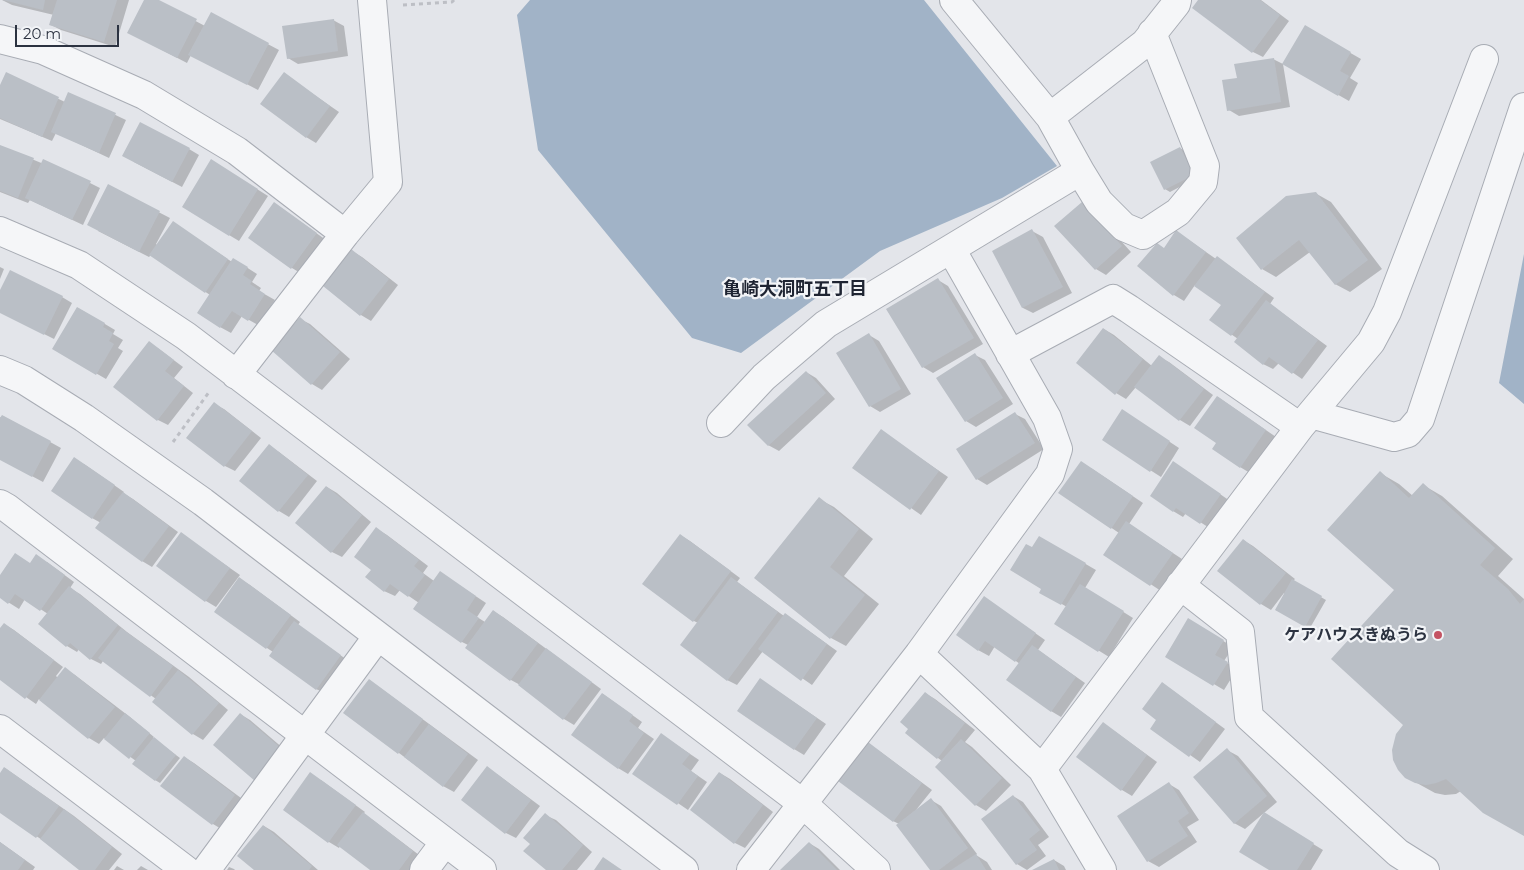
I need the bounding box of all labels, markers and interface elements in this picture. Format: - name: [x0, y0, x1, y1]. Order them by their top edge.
- scale bar: [18, 15, 121, 47]
- text: 20 m: [23, 24, 61, 43]
- district label: 亀崎大洞町五丁目: [723, 279, 867, 301]
- place label: ケアハウスきぬうら: [1284, 625, 1428, 645]
- marker: ケアハウスきぬうら: [1432, 629, 1444, 641]

